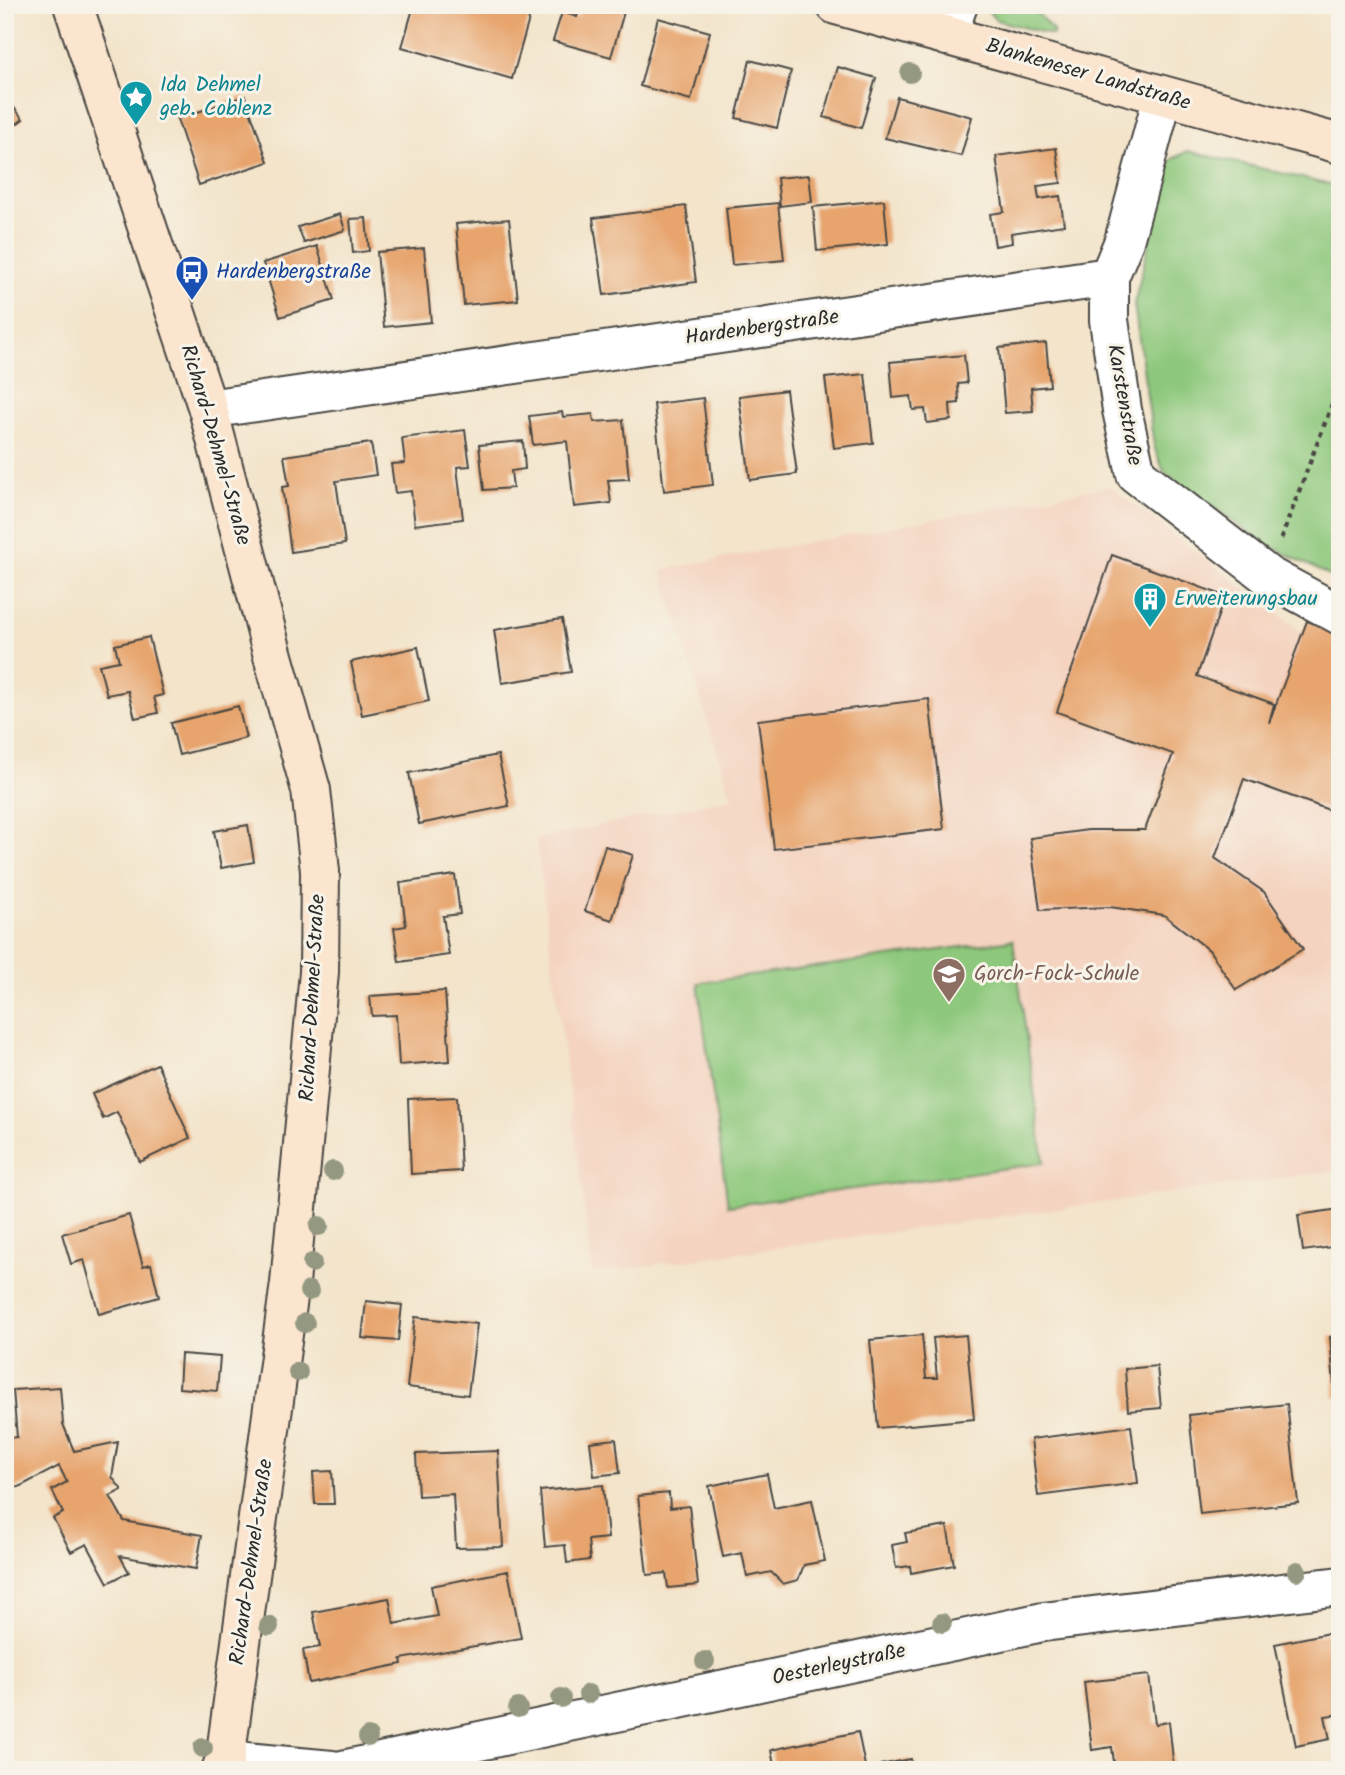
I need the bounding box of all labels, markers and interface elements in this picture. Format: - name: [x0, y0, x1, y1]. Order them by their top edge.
- street label: Blankeneser Landstraße: [982, 30, 1195, 120]
- place label: Ida Dehmel geb. Coblenz: [159, 69, 272, 126]
- place icon: Ida Dehmel geb. Coblenz: [117, 78, 155, 127]
- bus stop icon: Hardenbergstraße: [173, 253, 211, 302]
- place label: Hardenbergstraße: [216, 256, 372, 289]
- street label: Hardenbergstraße: [683, 301, 842, 355]
- street label: Richard-Dehmel-Straße: [171, 341, 260, 550]
- street label: Karstenstraße: [1097, 342, 1151, 469]
- building icon: Erweiterungsbau: [1131, 580, 1169, 629]
- place label: Erweiterungsbau: [1174, 583, 1318, 616]
- street label: Richard-Dehmel-Straße: [291, 893, 335, 1103]
- school or university icon: Gorch-Fock-Schule: [930, 955, 968, 1004]
- place label: Gorch-Fock-Schule: [974, 958, 1140, 991]
- street label: Richard-Dehmel-Straße: [221, 1456, 283, 1667]
- street label: Oesterleystraße: [769, 1635, 909, 1695]

